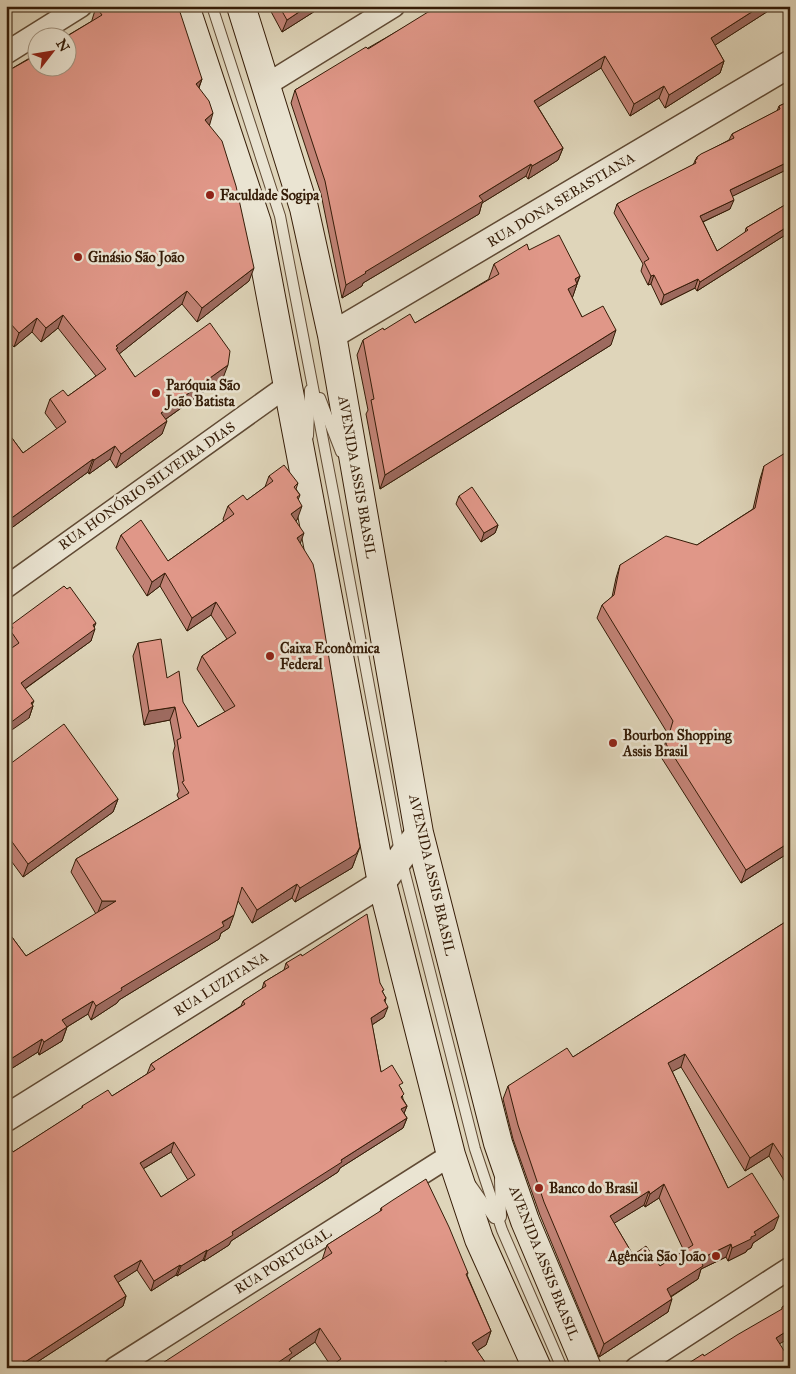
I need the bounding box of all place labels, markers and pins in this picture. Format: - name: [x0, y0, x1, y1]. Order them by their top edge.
- place label: Faculdade Sogipa: [220, 187, 320, 205]
- marker: Faculdade Sogipa: [204, 189, 216, 201]
- place label: Ginásio São João: [88, 249, 184, 267]
- marker: Ginásio São João: [72, 251, 84, 263]
- place label: Paróquia São João Batista: [164, 377, 240, 411]
- marker: Paróquia São João Batista: [150, 387, 162, 399]
- place label: Caixa Econômica Federal: [280, 640, 381, 673]
- marker: Caixa Econômica Federal: [264, 650, 276, 662]
- place label: Bourbon Shopping Assis Brasil: [622, 727, 732, 760]
- marker: Bourbon Shopping Assis Brasil: [607, 737, 619, 749]
- place label: Banco do Brasil: [549, 1180, 639, 1197]
- marker: Banco do Brasil: [533, 1182, 545, 1194]
- place label: Agência São João: [607, 1248, 706, 1266]
- marker: Agência São João: [710, 1250, 722, 1262]

